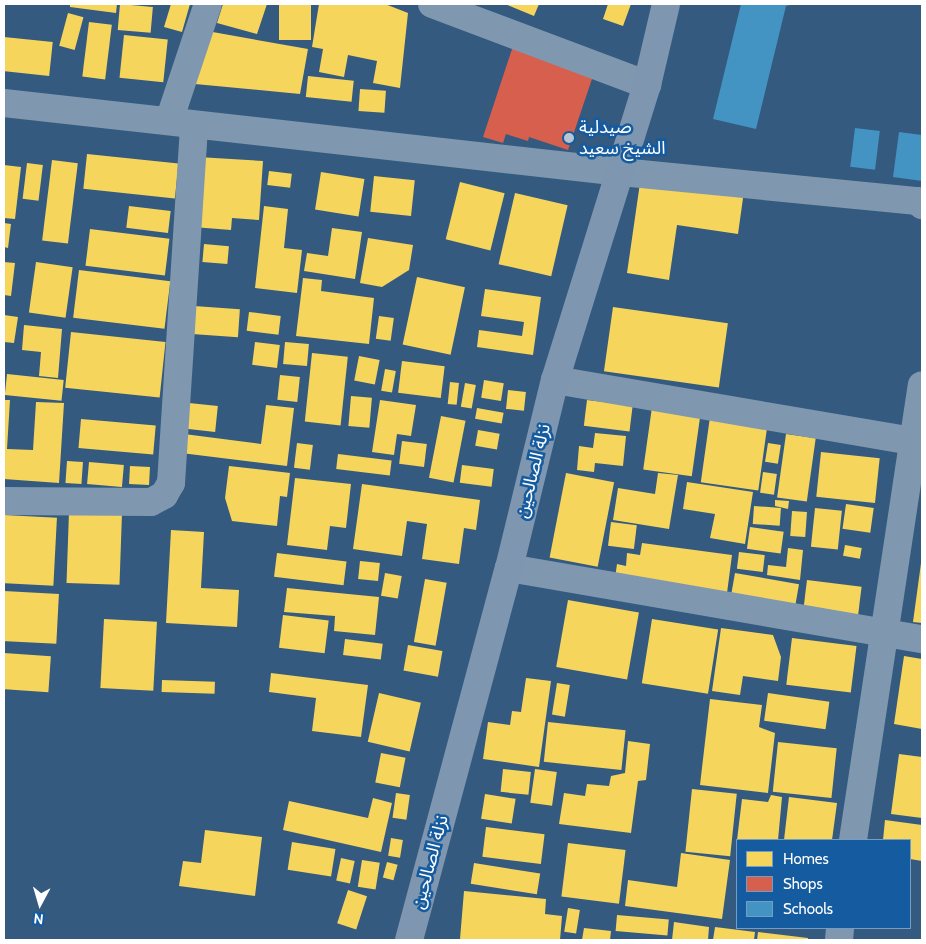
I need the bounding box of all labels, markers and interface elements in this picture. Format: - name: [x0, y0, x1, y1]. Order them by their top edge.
- place label: صيدلية الشيخ سعيد: [579, 117, 665, 160]
- marker: صيدلية الشيخ سعيد: [563, 132, 575, 144]
- street label: نزلة الصالحين: [511, 422, 555, 520]
- street label: نزلة الصالحين: [407, 813, 453, 911]
- legend: [736, 839, 911, 929]
- text: Homes: [783, 850, 829, 868]
- text: Shops: [783, 875, 823, 893]
- north arrow: [15, 879, 65, 929]
- text: Schools: [783, 900, 833, 918]
- text: N: [33, 909, 44, 928]

